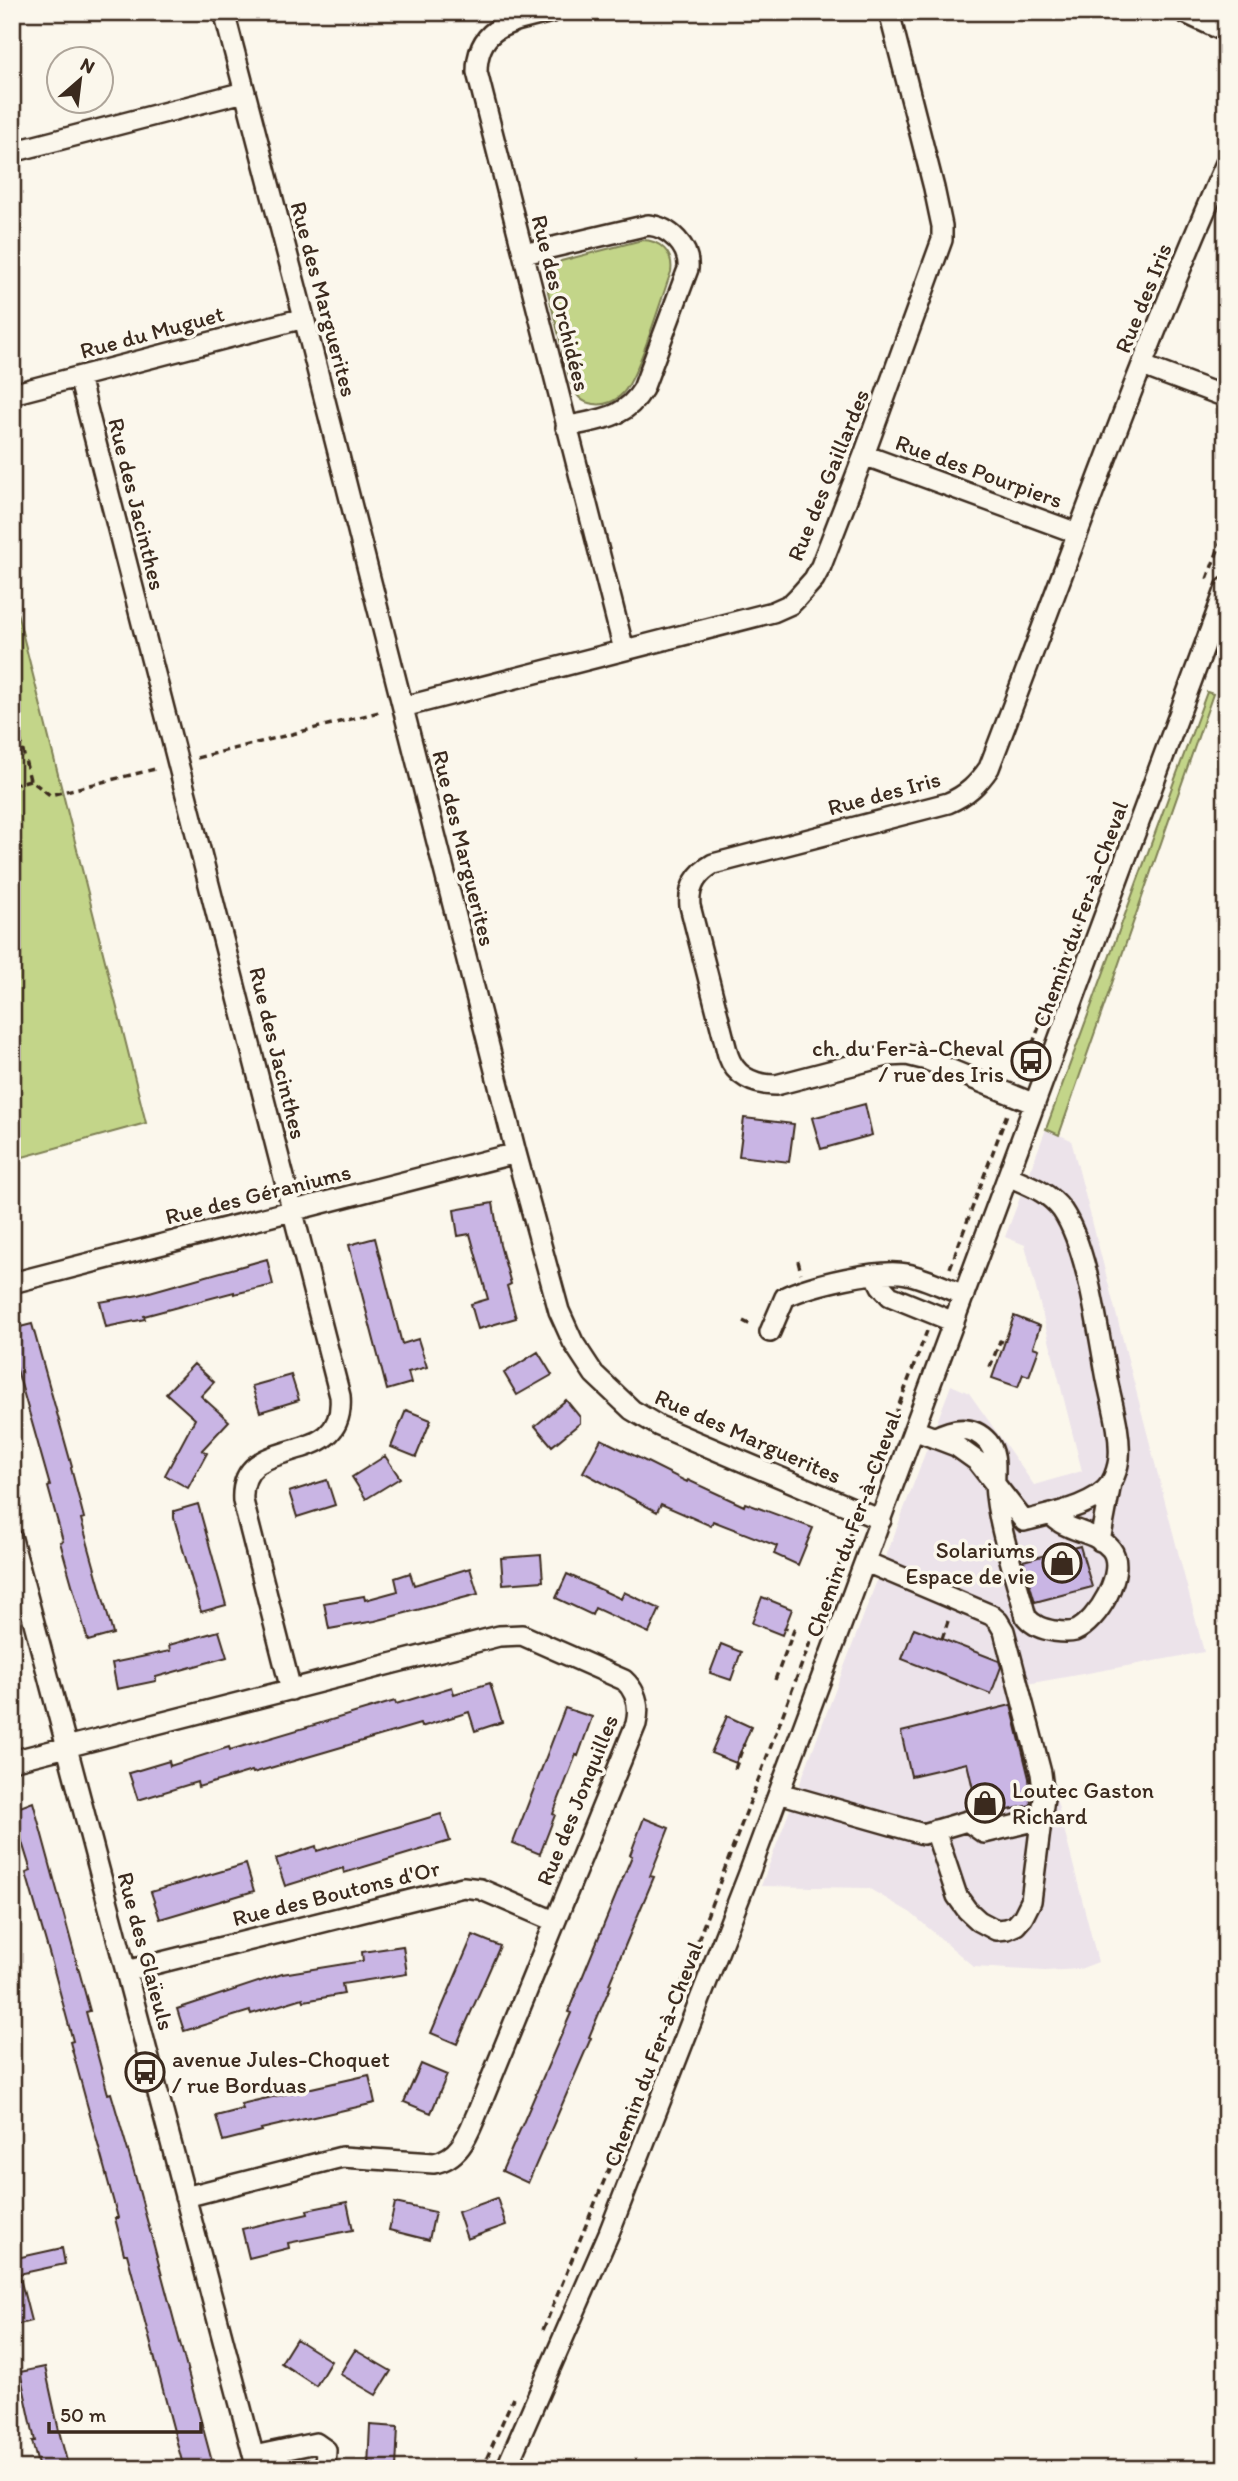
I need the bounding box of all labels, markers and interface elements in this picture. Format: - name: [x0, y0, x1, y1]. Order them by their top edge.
- north arrow: [46, 46, 116, 116]
- text: N: [77, 52, 99, 79]
- street label: Rue des Marguerites: [284, 198, 364, 400]
- street label: Rue des Orchidées: [526, 212, 596, 394]
- street label: Rue des Iris: [1108, 239, 1178, 357]
- street label: Rue du Muguet: [77, 299, 228, 365]
- street label: Rue des Gaillardes: [781, 385, 875, 565]
- street label: Rue des Jacinthes: [102, 415, 172, 593]
- street label: Rue des Pourpiers: [892, 428, 1066, 514]
- street label: Rue des Marguerites: [426, 747, 502, 949]
- street label: Rue des Iris: [824, 764, 944, 822]
- street label: Chemin du Fer-à-Cheval: [1026, 796, 1134, 1031]
- street label: Rue des Jacinthes: [243, 964, 313, 1142]
- place label: ch. du Fer-à-Cheval / rue des Iris: [812, 1034, 1004, 1088]
- bus stop icon: ch. du Fer-à-Cheval / rue des Iris: [1010, 1040, 1052, 1082]
- street label: Rue des Géraniums: [162, 1157, 354, 1231]
- street label: Rue des Marguerites: [651, 1382, 845, 1490]
- street label: Chemin du Fer-à-Cheval: [799, 1406, 907, 1641]
- place label: Solariums Espace de vie: [905, 1536, 1035, 1590]
- shop icon: Solariums Espace de vie: [1041, 1542, 1083, 1584]
- street label: Rue des Jonquilles: [530, 1710, 624, 1890]
- place label: Loutec Gaston Richard: [1012, 1776, 1154, 1830]
- shop icon: Loutec Gaston Richard: [964, 1782, 1006, 1824]
- street label: Rue des Boutons d'Or: [230, 1854, 442, 1932]
- street label: Rue des Glaïeuls: [111, 1869, 181, 2033]
- street label: Chemin du Fer-à-Cheval: [597, 1937, 709, 2171]
- place label: avenue Jules-Choquet / rue Borduas: [172, 2045, 390, 2099]
- bus stop icon: avenue Jules-Choquet / rue Borduas: [124, 2051, 166, 2093]
- scale bar: [49, 2390, 201, 2434]
- text: 50 m: [60, 2402, 107, 2427]

